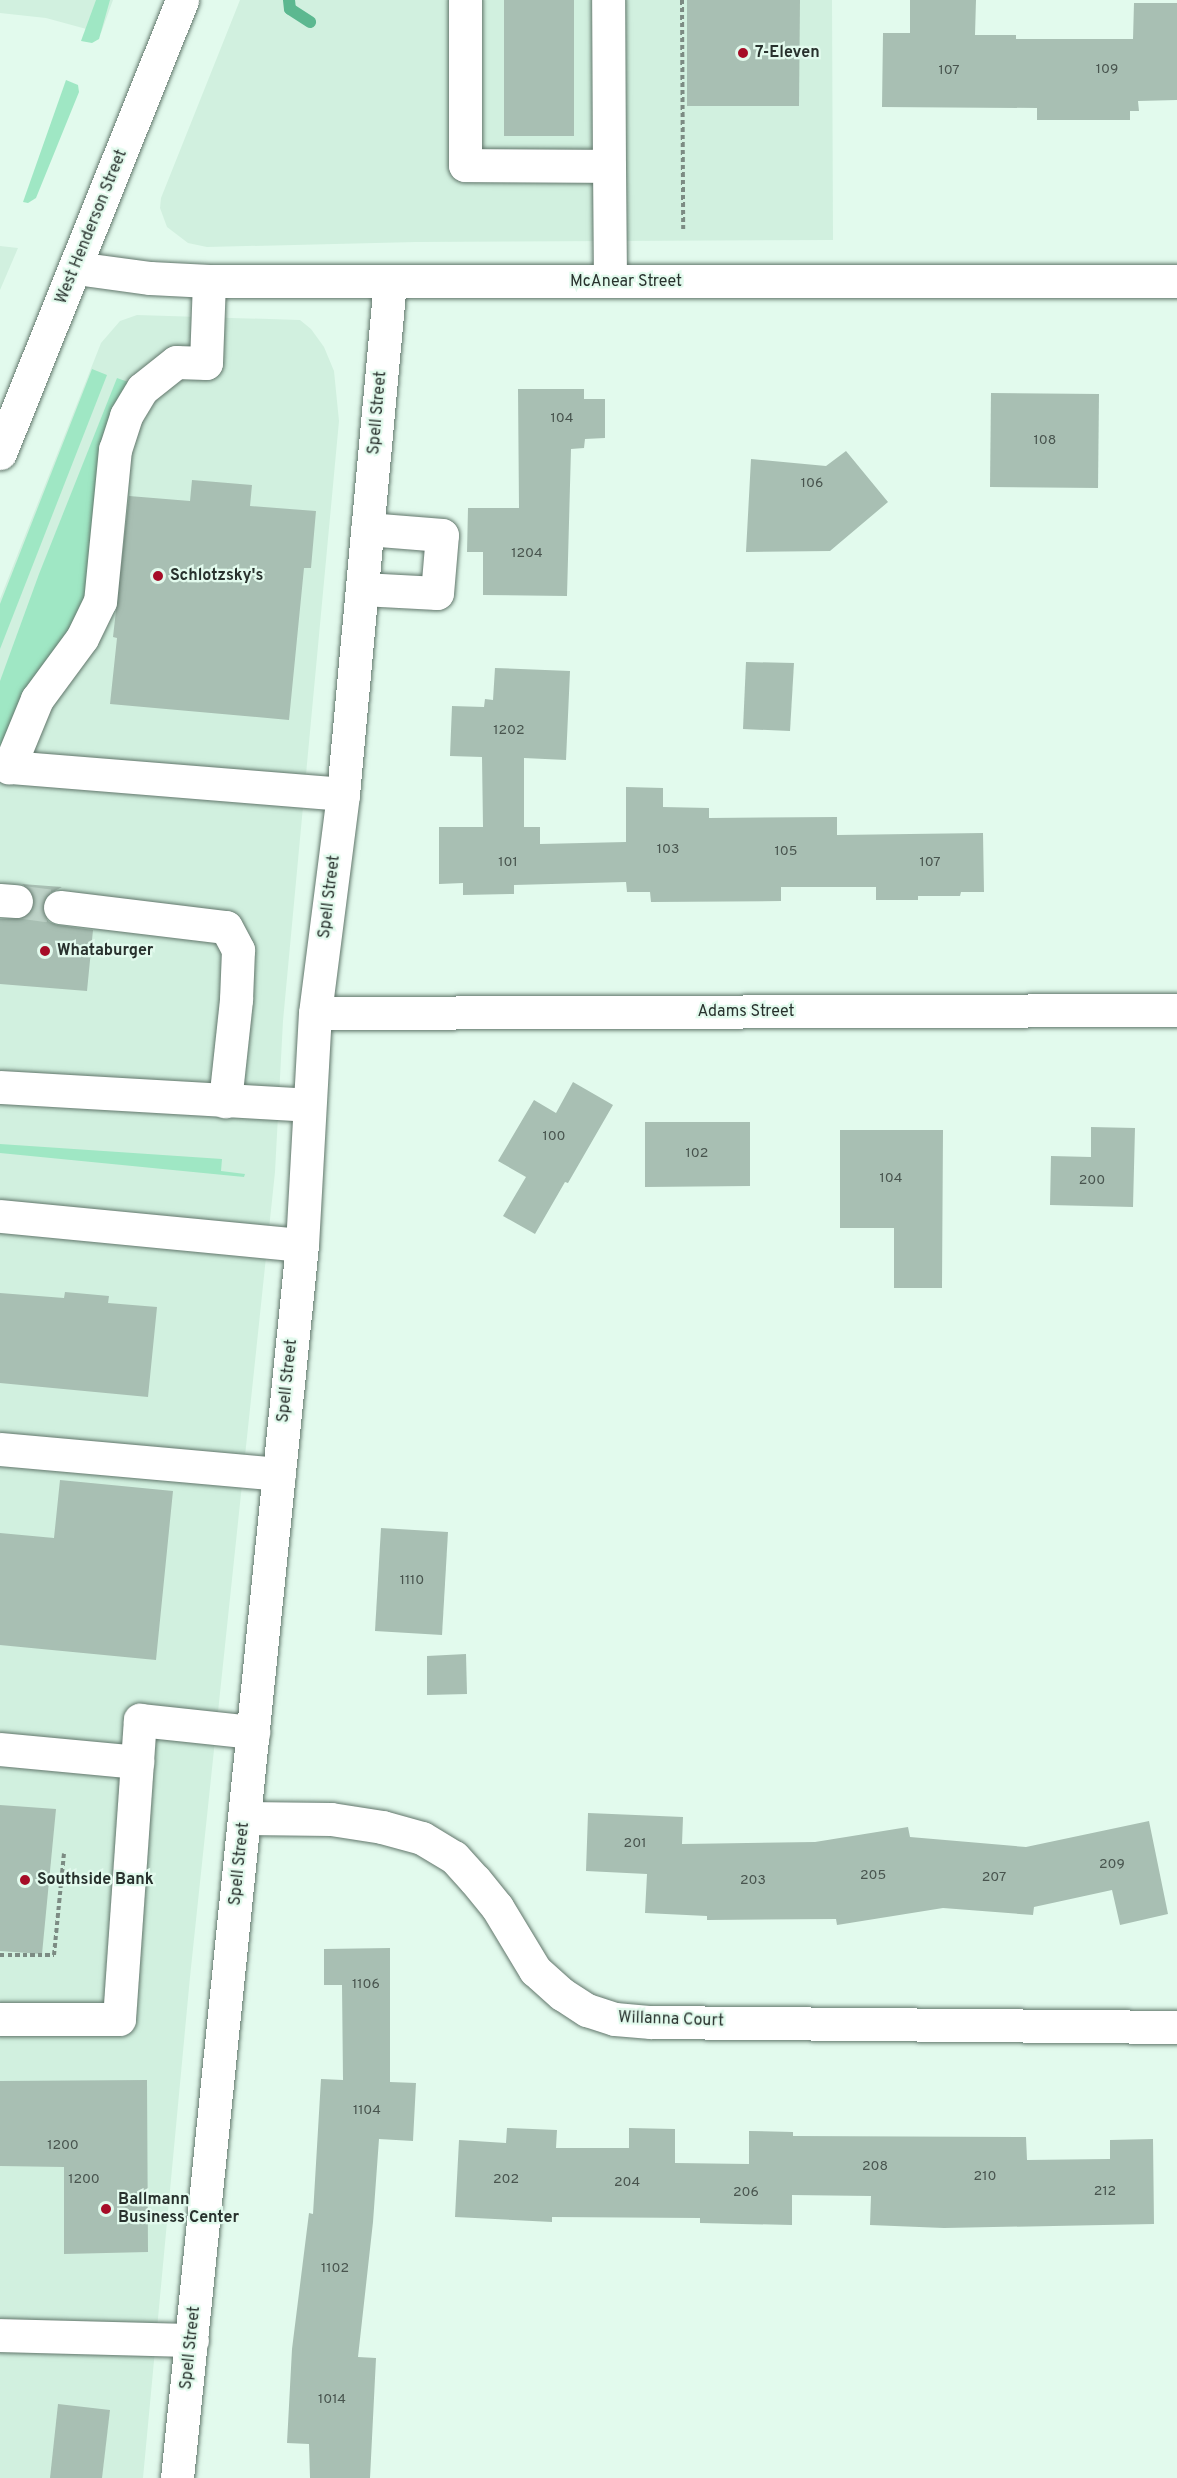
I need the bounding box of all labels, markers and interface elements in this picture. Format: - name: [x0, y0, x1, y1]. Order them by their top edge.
- place label: 7-Eleven: [755, 43, 820, 63]
- marker: 7-Eleven: [736, 46, 750, 60]
- house number: 109: [1096, 62, 1118, 78]
- house number: 107: [938, 63, 960, 79]
- street label: West Henderson Street: [52, 147, 132, 307]
- street label: McAnear Street: [570, 272, 682, 292]
- street label: Spell Street: [365, 370, 391, 456]
- house number: 104: [551, 411, 573, 427]
- house number: 108: [1034, 433, 1056, 449]
- house number: 106: [801, 476, 823, 492]
- house number: 1204: [511, 546, 543, 562]
- place label: Schlotzsky's: [170, 566, 263, 586]
- marker: Schlotzsky's: [151, 569, 165, 583]
- house number: 1202: [493, 723, 525, 739]
- house number: 103: [657, 842, 679, 858]
- house number: 105: [775, 844, 797, 860]
- street label: Spell Street: [315, 854, 345, 940]
- house number: 101: [498, 855, 518, 871]
- house number: 107: [919, 855, 941, 871]
- place label: Whataburger: [57, 941, 154, 961]
- marker: Whataburger: [38, 944, 52, 958]
- street label: Adams Street: [697, 1002, 795, 1022]
- house number: 100: [542, 1129, 566, 1145]
- house number: 102: [686, 1146, 708, 1162]
- house number: 104: [880, 1171, 902, 1187]
- house number: 200: [1079, 1173, 1105, 1189]
- street label: Spell Street: [274, 1338, 302, 1424]
- house number: 1110: [400, 1573, 424, 1589]
- street label: Spell Street: [226, 1821, 254, 1907]
- house number: 201: [624, 1836, 646, 1852]
- house number: 209: [1099, 1857, 1125, 1873]
- house number: 205: [860, 1868, 886, 1884]
- place label: Southside Bank: [37, 1870, 154, 1890]
- house number: 207: [982, 1870, 1006, 1886]
- marker: Southside Bank: [18, 1873, 32, 1887]
- house number: 203: [740, 1873, 766, 1889]
- house number: 1106: [352, 1977, 380, 1993]
- street label: Willanna Court: [618, 2009, 724, 2031]
- house number: 1104: [353, 2103, 381, 2119]
- house number: 1200: [47, 2138, 79, 2154]
- house number: 208: [862, 2159, 888, 2175]
- house number: 210: [974, 2169, 996, 2185]
- house number: 1200: [68, 2172, 100, 2188]
- house number: 202: [493, 2172, 519, 2188]
- house number: 204: [614, 2175, 640, 2191]
- house number: 212: [1094, 2184, 1116, 2200]
- house number: 206: [733, 2185, 759, 2201]
- place label: Ballmann Business Center: [118, 2190, 239, 2228]
- marker: Ballmann Business Center: [99, 2202, 113, 2216]
- house number: 1102: [321, 2261, 349, 2277]
- street label: Spell Street: [177, 2305, 205, 2391]
- house number: 1014: [318, 2392, 346, 2408]

